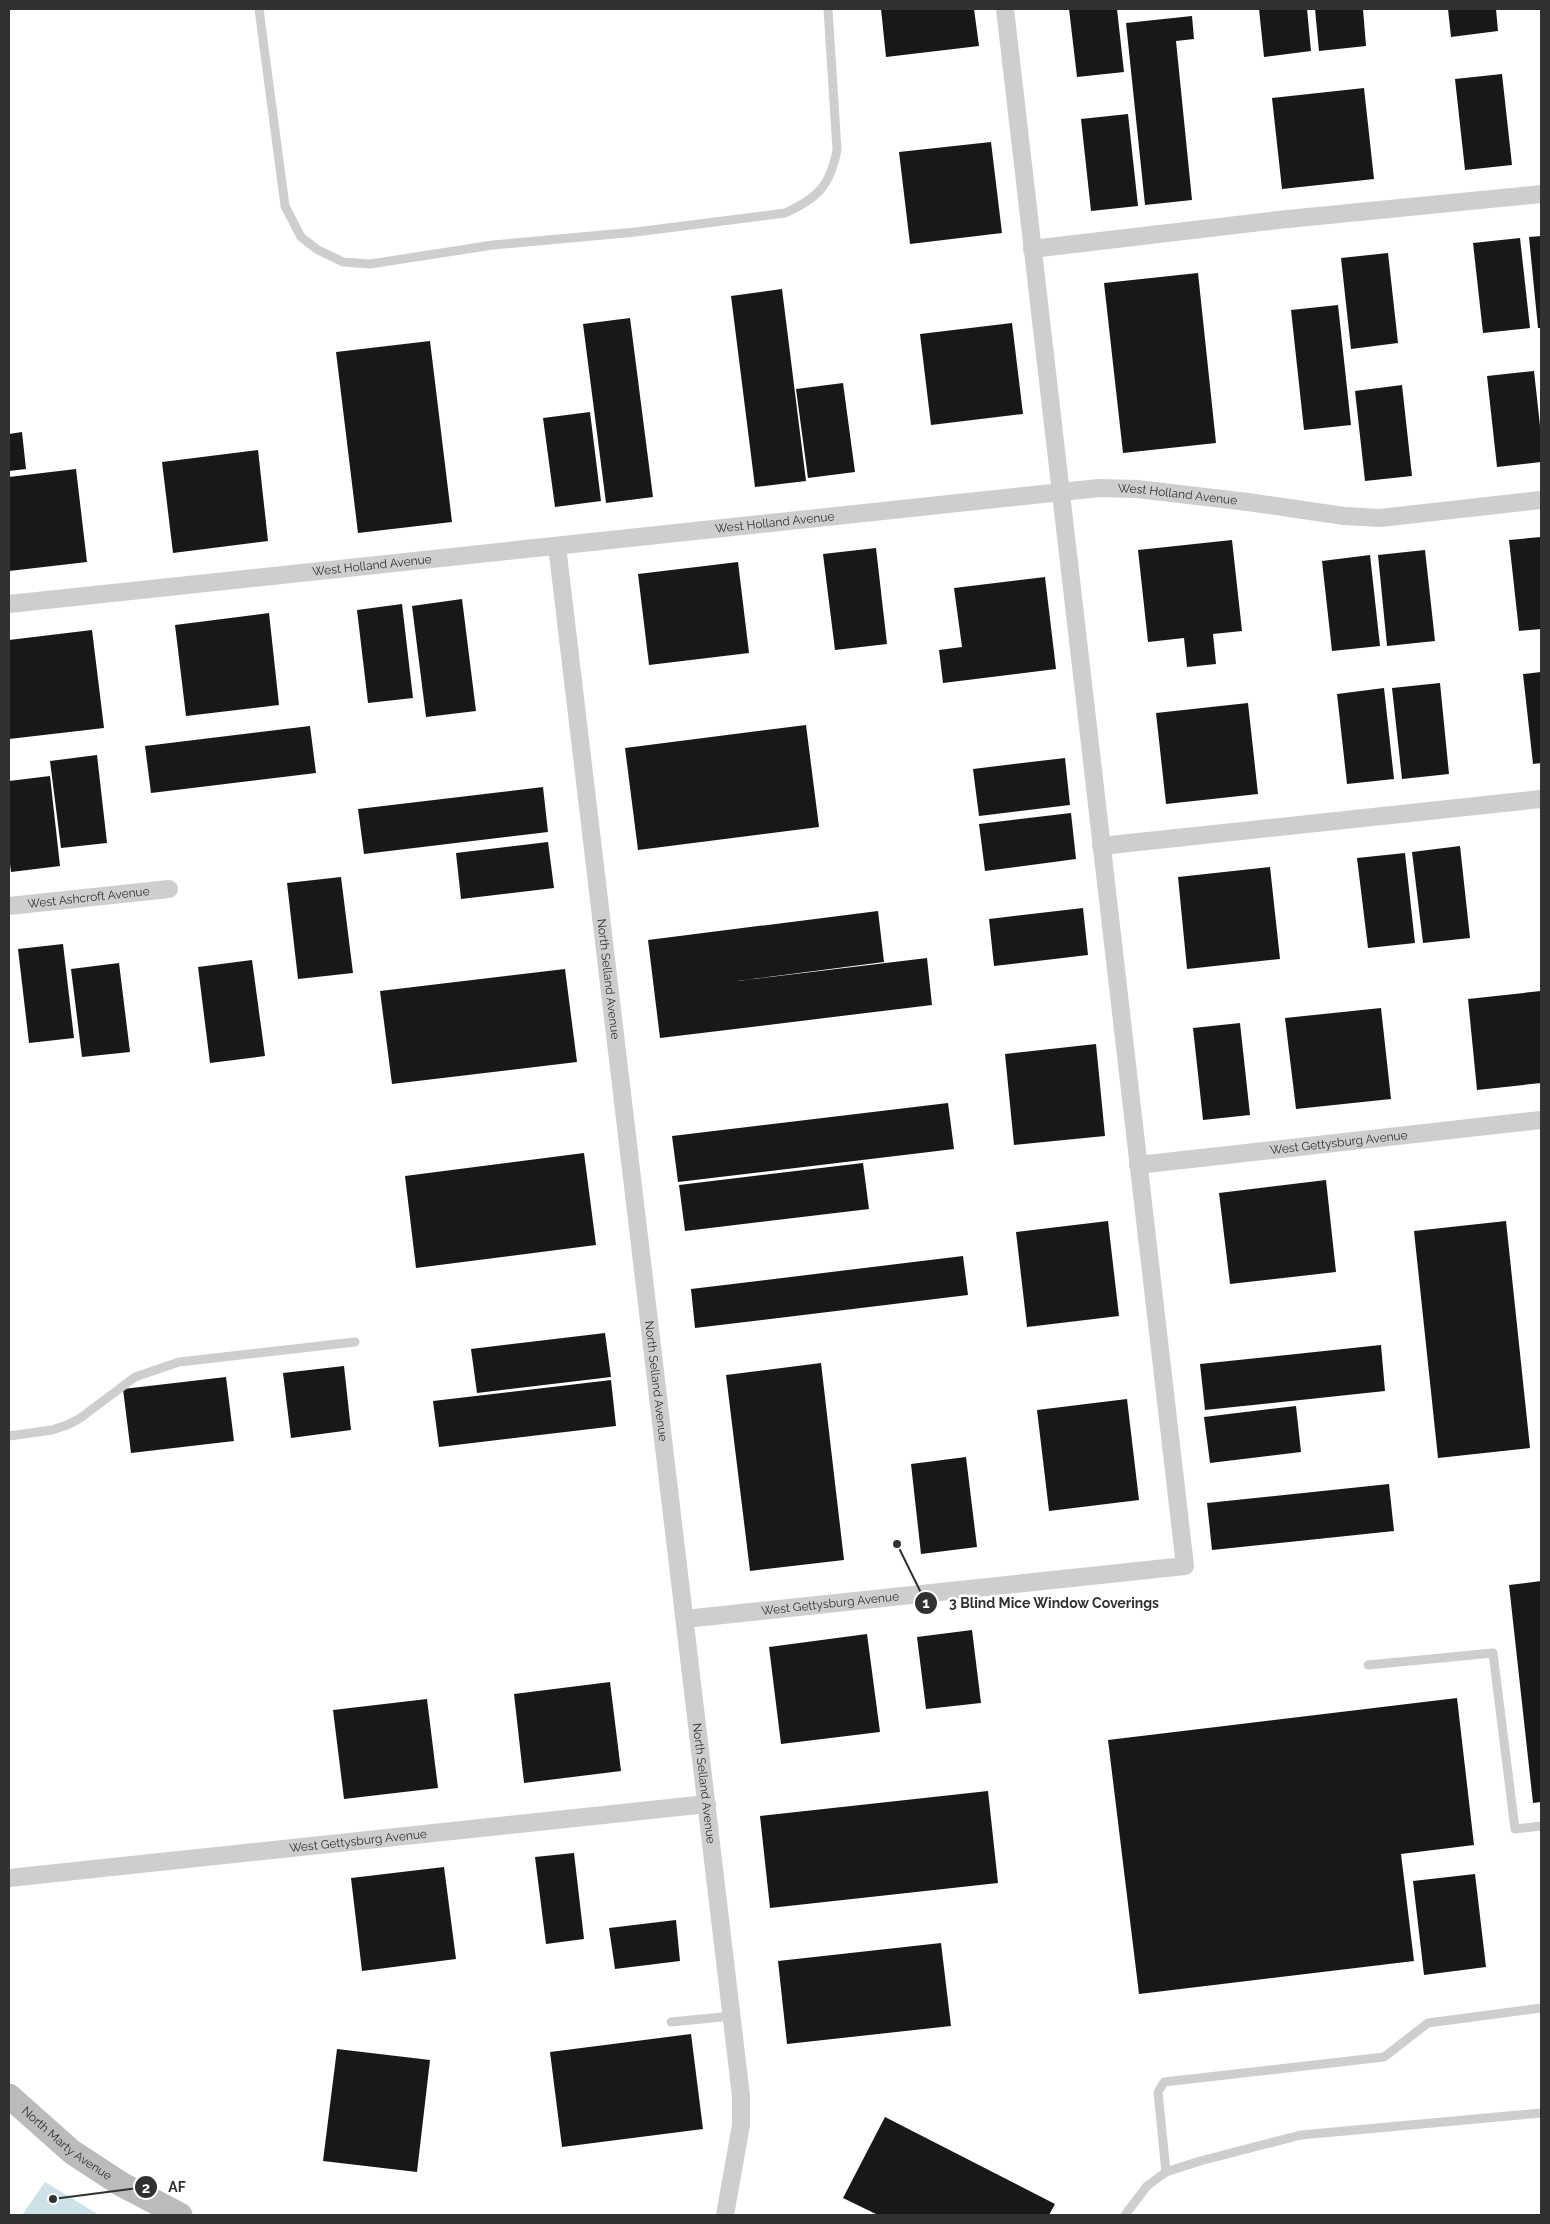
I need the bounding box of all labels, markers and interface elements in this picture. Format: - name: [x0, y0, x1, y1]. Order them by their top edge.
- street label: West Holland Avenue: [1118, 481, 1238, 508]
- street label: West Holland Avenue: [714, 509, 835, 536]
- street label: West Holland Avenue: [312, 552, 432, 579]
- street label: West Ashcroft Avenue: [27, 884, 150, 911]
- street label: North Selland Avenue: [594, 918, 623, 1040]
- street label: West Gettysburg Avenue: [1269, 1128, 1408, 1157]
- street label: North Selland Avenue: [642, 1320, 670, 1442]
- callout: 3 Blind Mice Window Coverings: [914, 1588, 1169, 1617]
- street label: West Gettysburg Avenue: [761, 1589, 900, 1618]
- text: 1: [922, 1594, 930, 1612]
- text: 3 Blind Mice Window Coverings: [949, 1595, 1159, 1611]
- street label: North Selland Avenue: [690, 1722, 718, 1844]
- street label: West Gettysburg Avenue: [289, 1827, 428, 1855]
- street label: North Marty Avenue: [19, 2104, 114, 2183]
- callout: AF: [133, 2173, 196, 2202]
- text: 2: [142, 2179, 150, 2197]
- text: AF: [168, 2179, 186, 2195]

